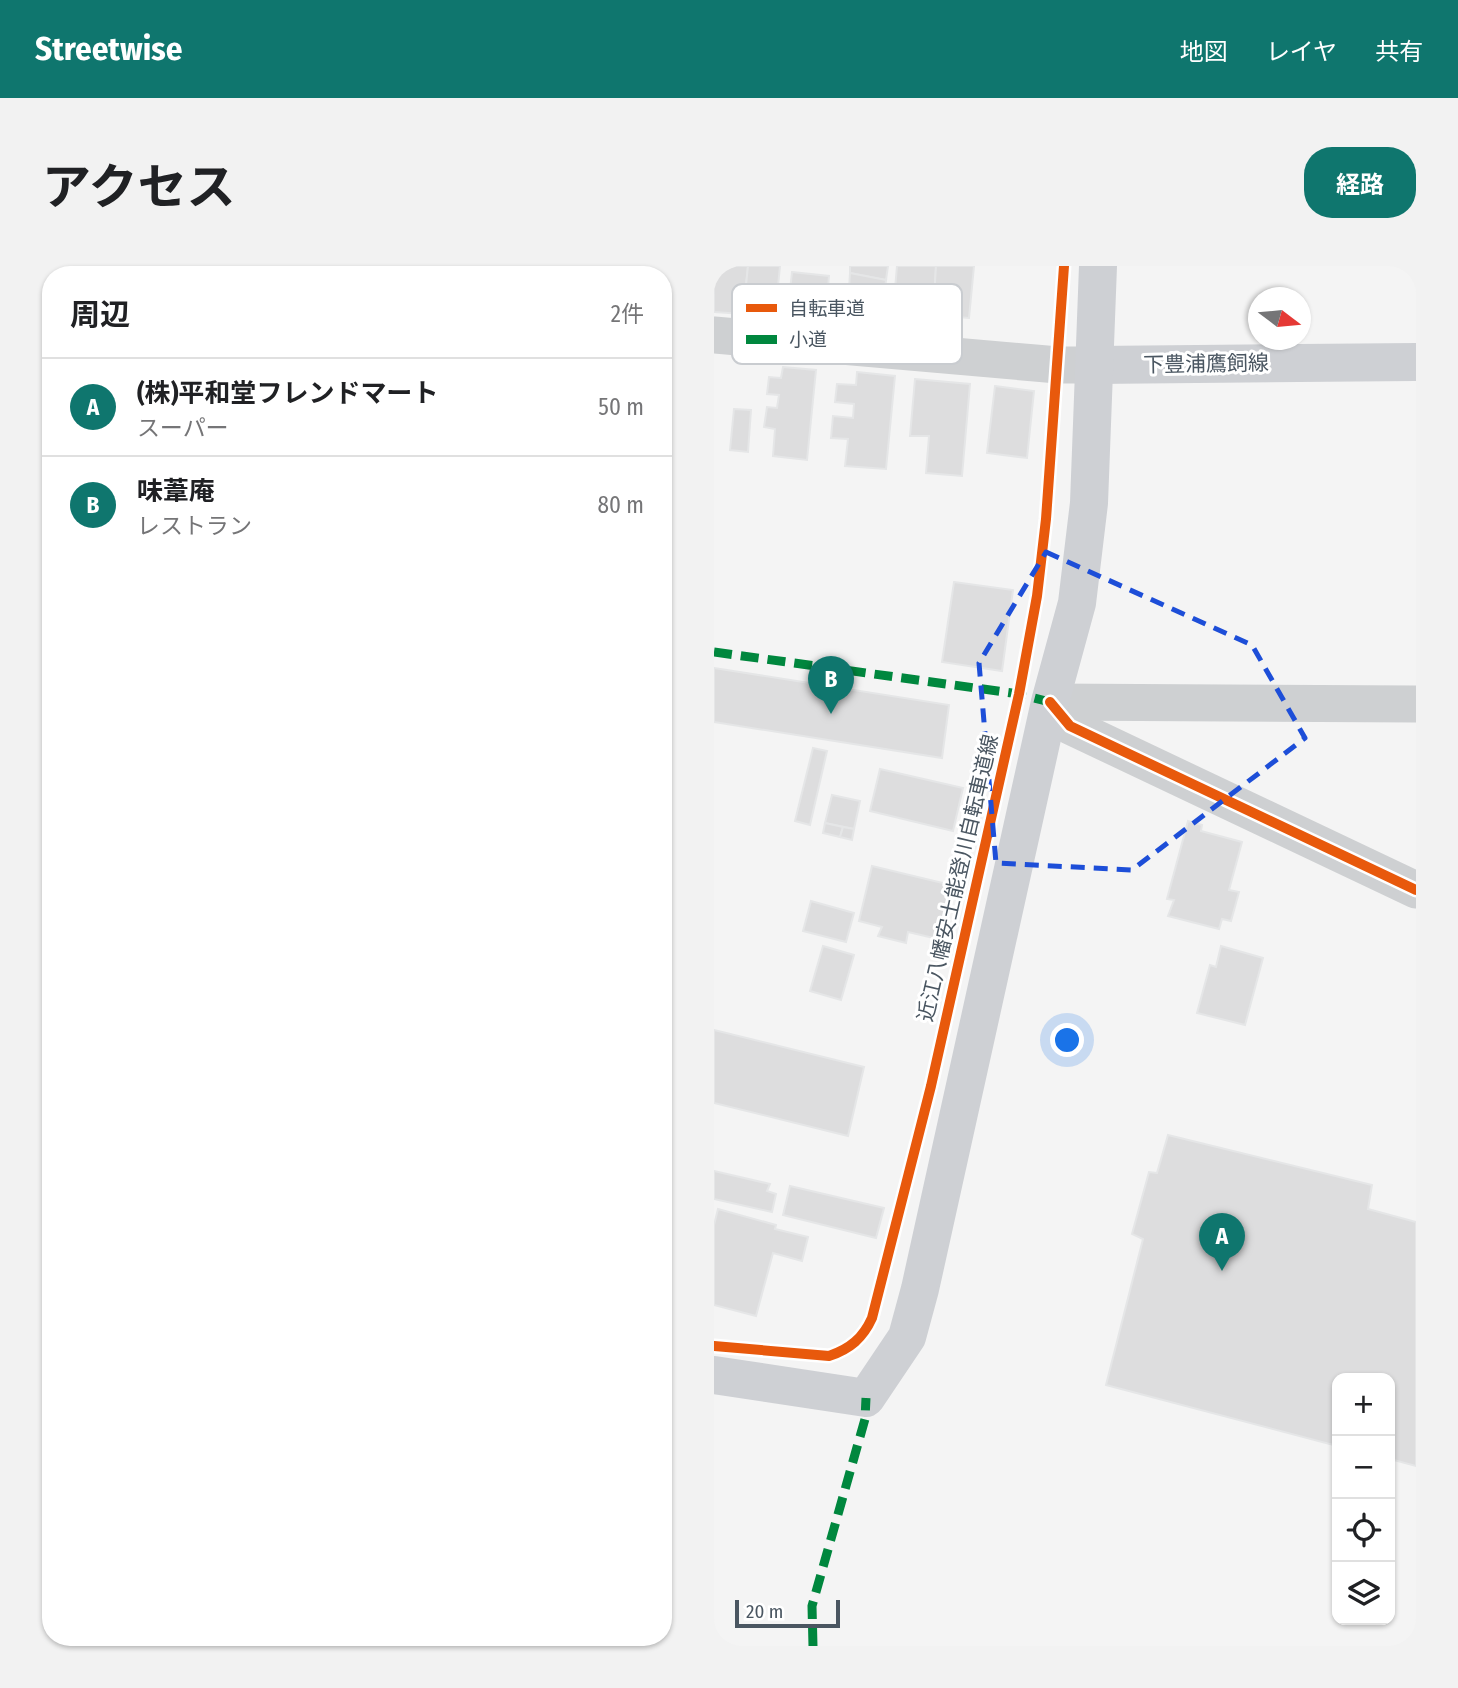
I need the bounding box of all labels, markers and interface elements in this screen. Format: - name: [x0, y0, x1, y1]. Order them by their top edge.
- text: Streetwise: [35, 29, 182, 69]
- text: 地図: [1180, 38, 1228, 66]
- text: レイヤ: [1266, 38, 1337, 66]
- text: 共有: [1375, 38, 1423, 66]
- button: 経路: [1304, 147, 1416, 218]
- text: アクセス: [42, 158, 236, 217]
- legend: [732, 284, 962, 364]
- north arrow: [1248, 287, 1311, 350]
- text: 周辺: [70, 297, 130, 333]
- text: 自転車道: [789, 297, 865, 320]
- text: 2件: [611, 300, 644, 328]
- text: 小道: [789, 328, 827, 351]
- street label: 下豊浦鷹飼線: [1143, 350, 1269, 378]
- text: (株)平和堂フレンドマート: [137, 378, 439, 409]
- text: A: [87, 393, 99, 421]
- text: 50 m: [598, 393, 644, 421]
- text: スーパー: [137, 414, 229, 442]
- text: 味葦庵: [137, 476, 215, 507]
- text: B: [87, 491, 99, 519]
- text: 80 m: [597, 491, 644, 519]
- text: レストラン: [137, 512, 252, 540]
- pin: B: [808, 656, 854, 714]
- street label: 近江八幡安土能登川自転車道線: [912, 732, 1004, 1024]
- your location: [1050, 1023, 1084, 1057]
- pin: A: [1199, 1213, 1245, 1271]
- map controls: [1332, 1373, 1395, 1625]
- button: +: [1332, 1373, 1395, 1436]
- button: −: [1332, 1436, 1395, 1499]
- button: locate: [1332, 1499, 1395, 1562]
- button: layers: [1332, 1562, 1395, 1625]
- scale bar: [735, 1597, 840, 1629]
- text: 20 m: [746, 1600, 783, 1623]

